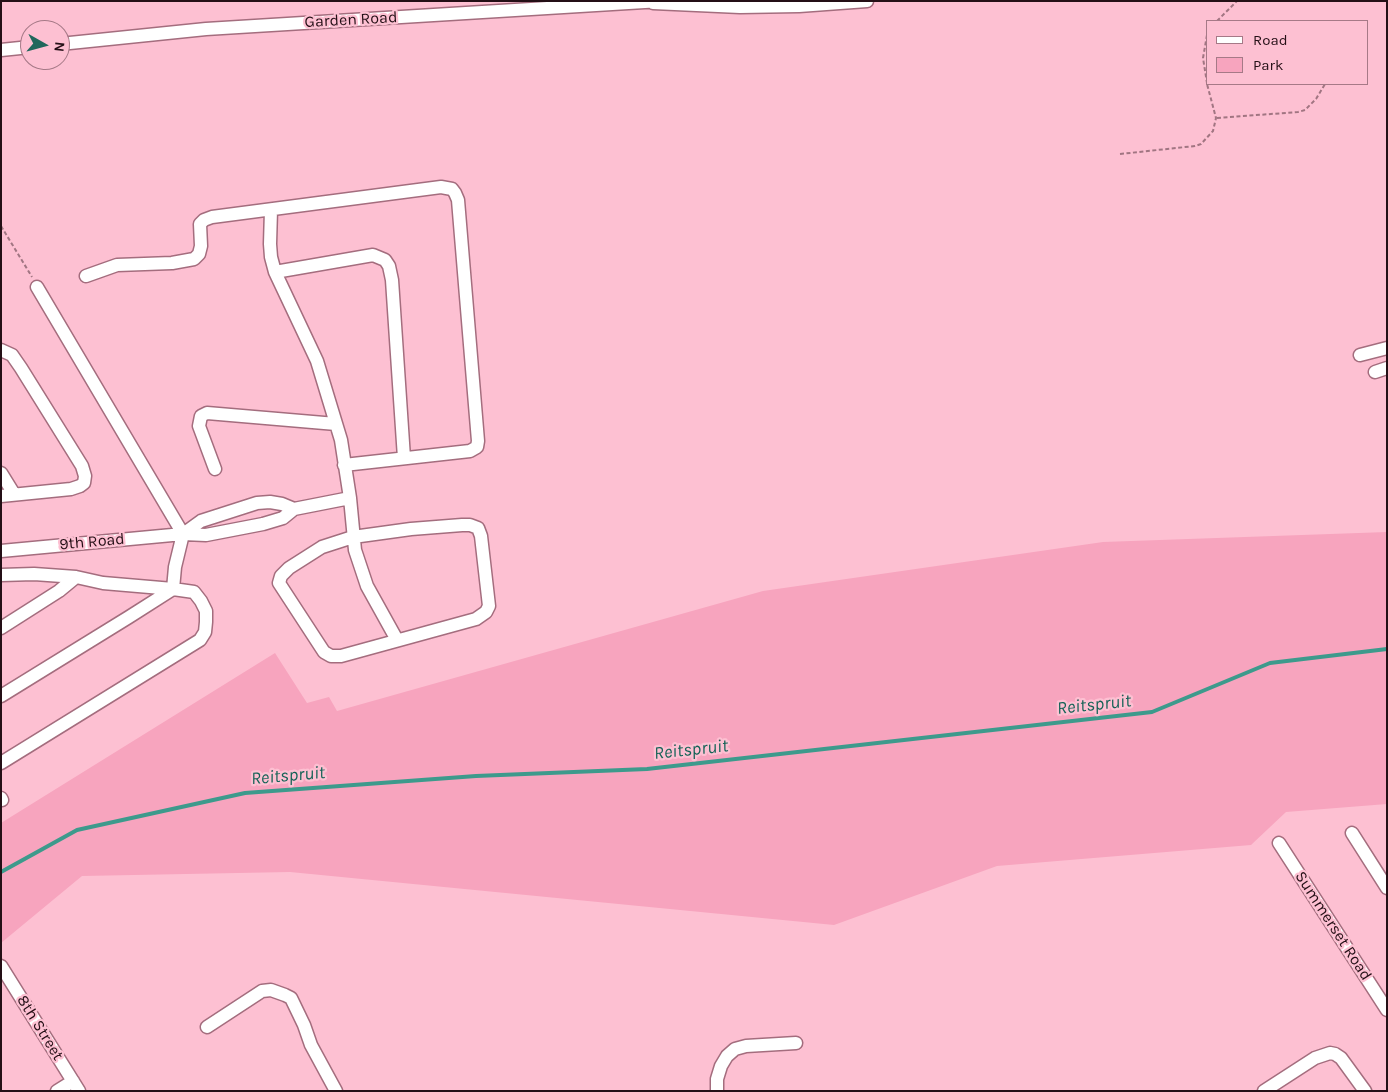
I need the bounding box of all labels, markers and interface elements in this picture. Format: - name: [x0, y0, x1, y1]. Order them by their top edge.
- street label: Garden Road: [304, 8, 398, 32]
- north arrow: [20, 20, 70, 70]
- legend: [1206, 20, 1368, 85]
- text: Road: [1253, 31, 1288, 49]
- text: N: [50, 41, 68, 53]
- text: Park: [1253, 56, 1283, 74]
- street label: 9th Road: [58, 530, 126, 554]
- water label: Reitspruit: [1056, 690, 1132, 720]
- water label: Reitspruit: [653, 735, 729, 765]
- water label: Reitspruit: [250, 762, 326, 790]
- street label: Summerset Road: [1290, 868, 1376, 984]
- street label: 8th Street: [12, 992, 68, 1064]

